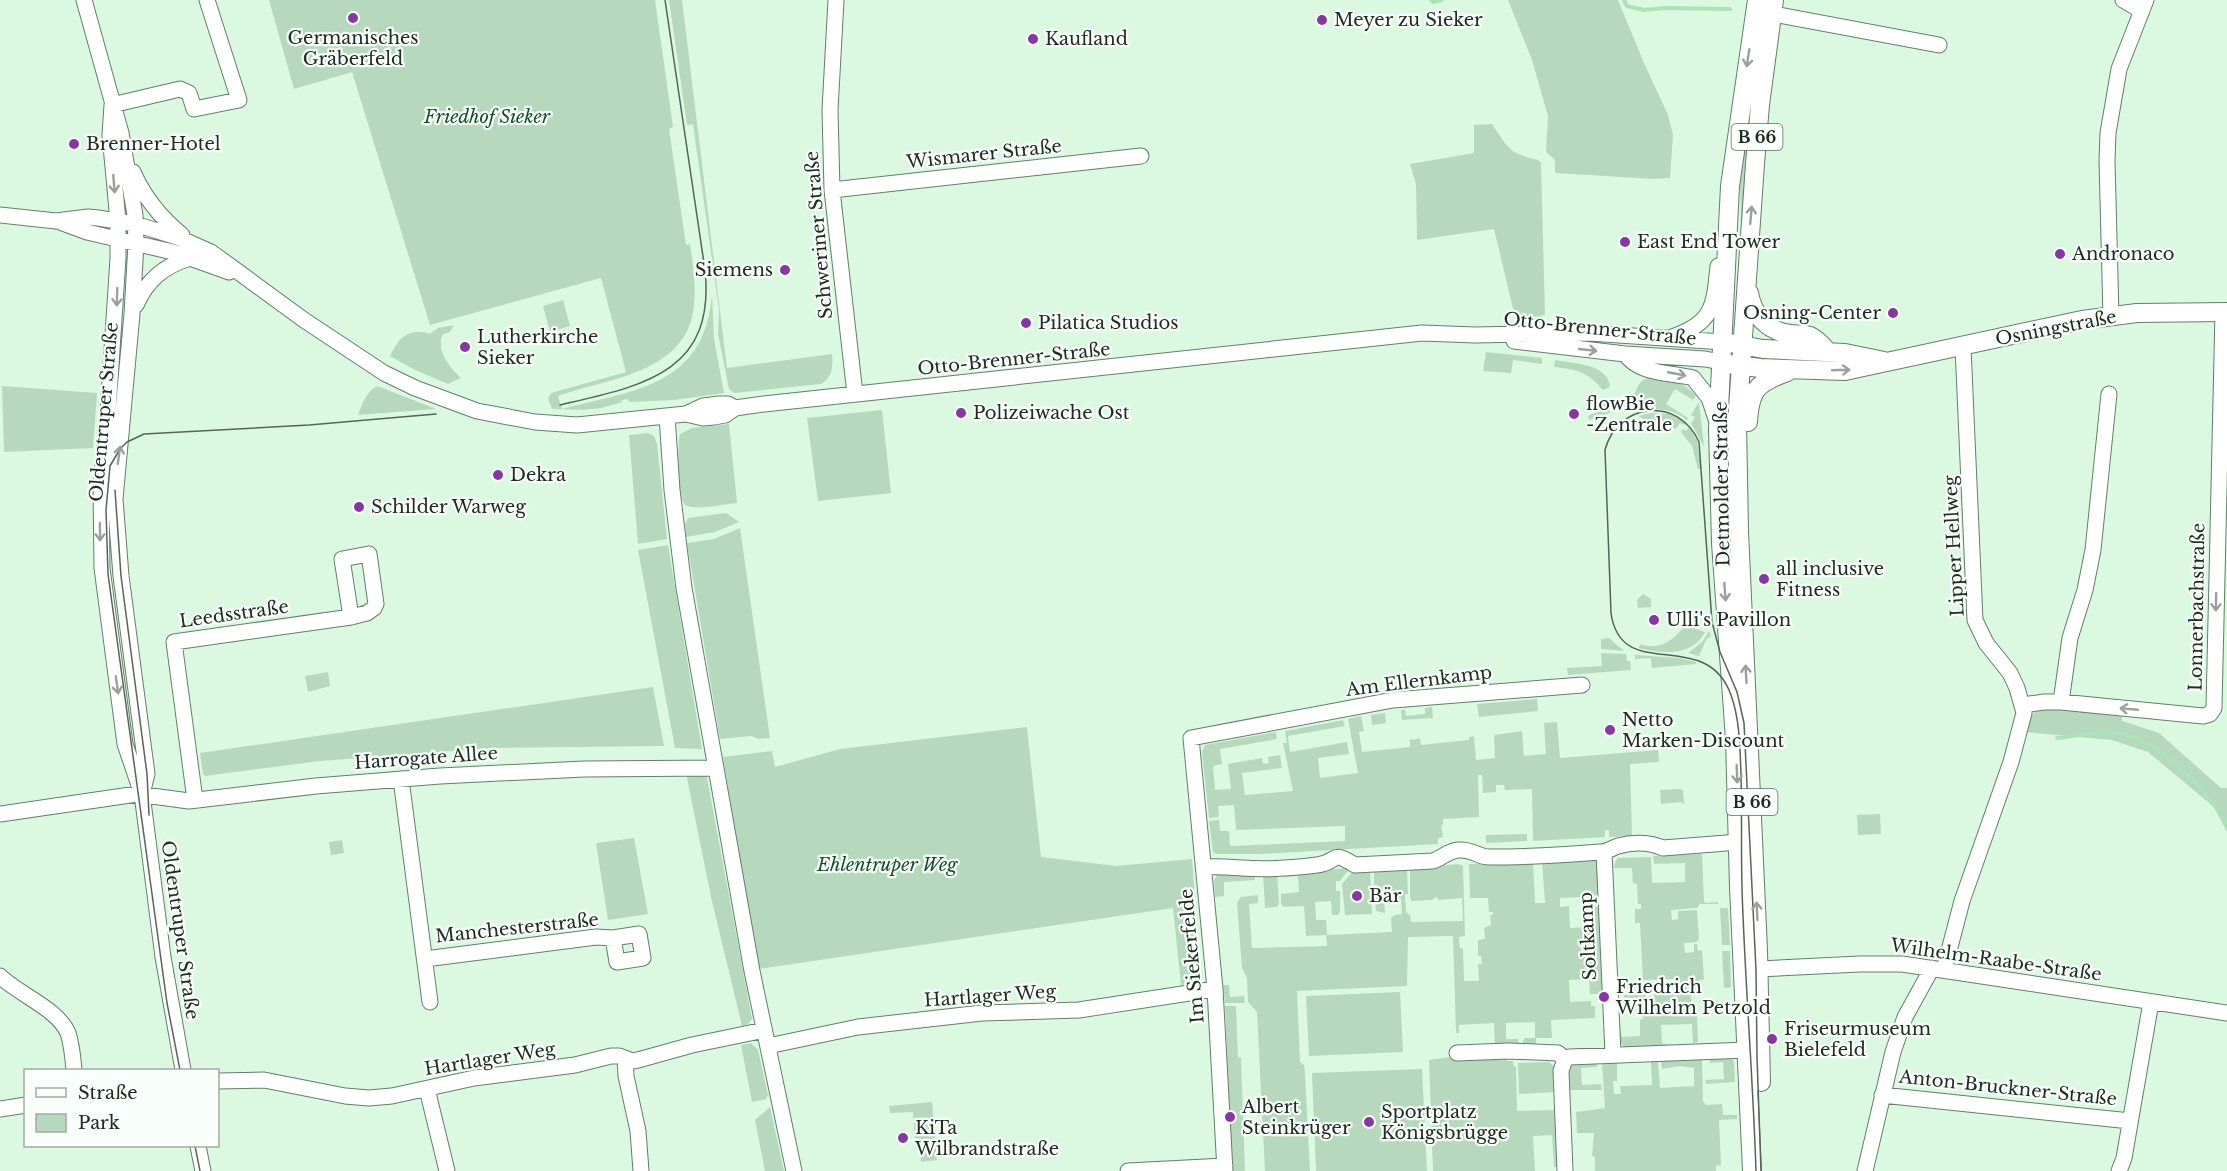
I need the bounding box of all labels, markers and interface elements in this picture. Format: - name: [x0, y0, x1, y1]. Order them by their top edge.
- place label: Meyer zu Sieker: [1334, 9, 1483, 31]
- marker: Germanisches Gräberfeld: [346, 11, 360, 25]
- marker: Meyer zu Sieker: [1315, 13, 1329, 27]
- place label: Germanisches Gräberfeld: [287, 27, 419, 70]
- place label: Kaufland: [1045, 28, 1128, 50]
- marker: Kaufland: [1026, 32, 1040, 46]
- one-way arrow: [1743, 47, 1754, 67]
- park label: Friedhof Sieker: [423, 106, 551, 128]
- road number: B 66: [1732, 124, 1782, 150]
- place label: Brenner-Hotel: [86, 133, 221, 155]
- street label: Wismarer Straße: [904, 135, 1063, 173]
- marker: Brenner-Hotel: [67, 137, 81, 151]
- street label: Schweriner Straße: [801, 150, 837, 320]
- one-way arrow: [109, 174, 120, 194]
- one-way arrow: [1745, 205, 1756, 225]
- place label: East End Tower: [1637, 231, 1781, 253]
- marker: East End Tower: [1618, 235, 1632, 249]
- place label: Andronaco: [2071, 243, 2174, 265]
- marker: Andronaco: [2053, 247, 2067, 261]
- place label: Siemens: [695, 259, 773, 281]
- marker: Siemens: [778, 263, 792, 277]
- one-way arrow: [111, 287, 122, 307]
- place label: Osning-Center: [1743, 302, 1881, 324]
- street label: Osningstraße: [1994, 305, 2118, 351]
- marker: Osning-Center: [1886, 306, 1900, 320]
- street label: Otto-Brenner-Straße: [1502, 308, 1698, 350]
- place label: Pilatica Studios: [1038, 312, 1178, 334]
- marker: Pilatica Studios: [1019, 316, 1033, 330]
- street label: Oldentruper Straße: [85, 321, 123, 503]
- place label: Lutherkirche Sieker: [477, 326, 598, 369]
- street label: Otto-Brenner-Straße: [916, 338, 1112, 380]
- marker: Lutherkirche Sieker: [458, 340, 472, 354]
- one-way arrow: [1578, 345, 1598, 356]
- one-way arrow: [1830, 365, 1850, 376]
- one-way arrow: [1666, 369, 1686, 380]
- place label: flowBie -Zentrale: [1586, 393, 1672, 436]
- street label: Detmolder Straße: [1710, 401, 1734, 567]
- place label: Polizeiwache Ost: [973, 402, 1130, 424]
- marker: Polizeiwache Ost: [954, 406, 968, 420]
- marker: flowBie -Zentrale: [1567, 407, 1581, 421]
- one-way arrow: [114, 446, 125, 465]
- place label: Dekra: [510, 464, 566, 486]
- marker: Dekra: [491, 468, 505, 482]
- street label: Lipper Hellweg: [1939, 475, 1969, 617]
- place label: Schilder Warweg: [371, 496, 526, 518]
- marker: Schilder Warweg: [352, 500, 366, 514]
- one-way arrow: [95, 522, 106, 542]
- street label: Lonnerbachstraße: [2185, 523, 2209, 691]
- place label: all inclusive Fitness: [1776, 558, 1884, 601]
- marker: all inclusive Fitness: [1757, 572, 1771, 586]
- one-way arrow: [1719, 582, 1730, 602]
- one-way arrow: [2210, 591, 2222, 611]
- street label: Leedsstraße: [178, 595, 290, 633]
- place label: Ulli's Pavillon: [1666, 609, 1791, 631]
- marker: Ulli's Pavillon: [1647, 613, 1661, 627]
- street label: Am Ellernkamp: [1344, 661, 1493, 701]
- one-way arrow: [1740, 665, 1751, 685]
- one-way arrow: [111, 674, 122, 694]
- one-way arrow: [2120, 703, 2140, 714]
- place label: Netto Marken-Discount: [1622, 709, 1785, 752]
- marker: Netto Marken-Discount: [1603, 723, 1617, 737]
- street label: Harrogate Allee: [353, 742, 499, 774]
- one-way arrow: [1731, 764, 1742, 784]
- road number: B 66: [1726, 789, 1778, 815]
- street label: Oldentruper Straße: [157, 839, 203, 1021]
- park label: Ehlentruper Weg: [816, 854, 958, 876]
- place label: Bär: [1369, 885, 1402, 907]
- street label: Im Siekerfelde: [1175, 888, 1209, 1024]
- marker: Bär: [1350, 889, 1364, 903]
- street label: Soltkamp: [1575, 891, 1601, 981]
- one-way arrow: [1751, 901, 1762, 921]
- street label: Manchesterstraße: [434, 908, 600, 948]
- street label: Wilhelm-Raabe-Straße: [1888, 934, 2103, 986]
- place label: Friedrich Wilhelm Petzold: [1615, 976, 1771, 1019]
- street label: Hartlager Weg: [923, 980, 1057, 1012]
- marker: Friedrich Wilhelm Petzold: [1597, 990, 1611, 1004]
- place label: Friseurmuseum Bielefeld: [1784, 1018, 1931, 1061]
- marker: Friseurmuseum Bielefeld: [1765, 1032, 1779, 1046]
- street label: Hartlager Weg: [423, 1038, 557, 1080]
- street label: Anton-Bruckner-Straße: [1897, 1066, 2118, 1110]
- legend: [24, 1069, 219, 1147]
- text: Straße: [78, 1082, 138, 1104]
- place label: Albert Steinkrüger: [1241, 1096, 1351, 1139]
- place label: Sportplatz Königsbrügge: [1381, 1101, 1508, 1144]
- marker: Albert Steinkrüger: [1223, 1110, 1237, 1124]
- text: Park: [78, 1112, 120, 1134]
- marker: Sportplatz Königsbrügge: [1362, 1115, 1376, 1129]
- place label: KiTa Wilbrandstraße: [914, 1117, 1059, 1160]
- marker: KiTa Wilbrandstraße: [896, 1131, 910, 1145]

